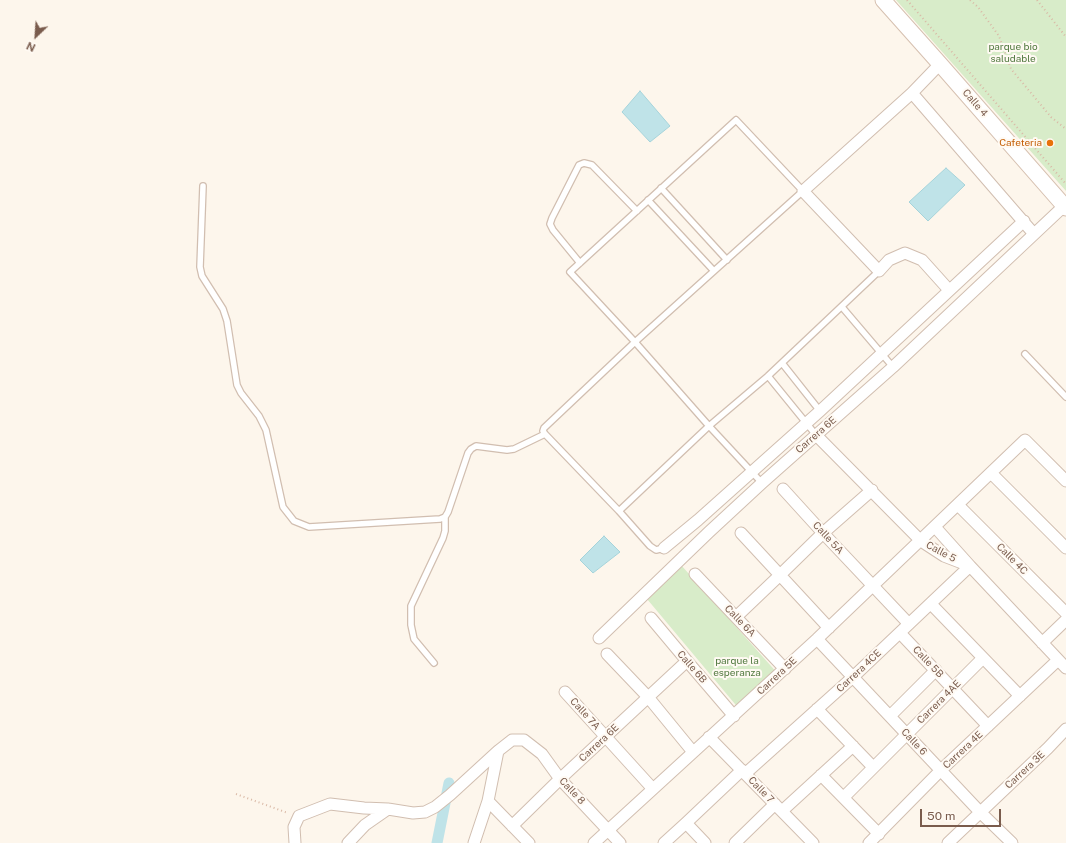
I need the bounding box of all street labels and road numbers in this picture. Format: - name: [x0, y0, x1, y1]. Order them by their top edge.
- street label: Calle 4: [960, 87, 990, 119]
- street label: Carrera 6E: [793, 414, 839, 456]
- street label: Calle 5A: [810, 519, 846, 557]
- street label: Calle 5: [924, 539, 958, 565]
- street label: Calle 4C: [994, 541, 1030, 577]
- street label: Calle 6A: [722, 603, 758, 639]
- street label: Calle 5B: [910, 644, 946, 680]
- street label: Carrera 4CE: [834, 647, 884, 695]
- street label: Calle 6B: [675, 648, 709, 686]
- street label: Carrera 5E: [755, 655, 799, 697]
- street label: Carrera 4AE: [915, 678, 963, 726]
- street label: Calle 7A: [567, 695, 603, 733]
- street label: Carrera 6E: [577, 722, 621, 764]
- street label: Calle 6: [899, 726, 929, 758]
- street label: Carrera 4E: [941, 729, 985, 771]
- street label: Carrera 3E: [1003, 749, 1047, 791]
- street label: Calle 7: [746, 774, 776, 806]
- street label: Calle 8: [557, 775, 587, 807]

